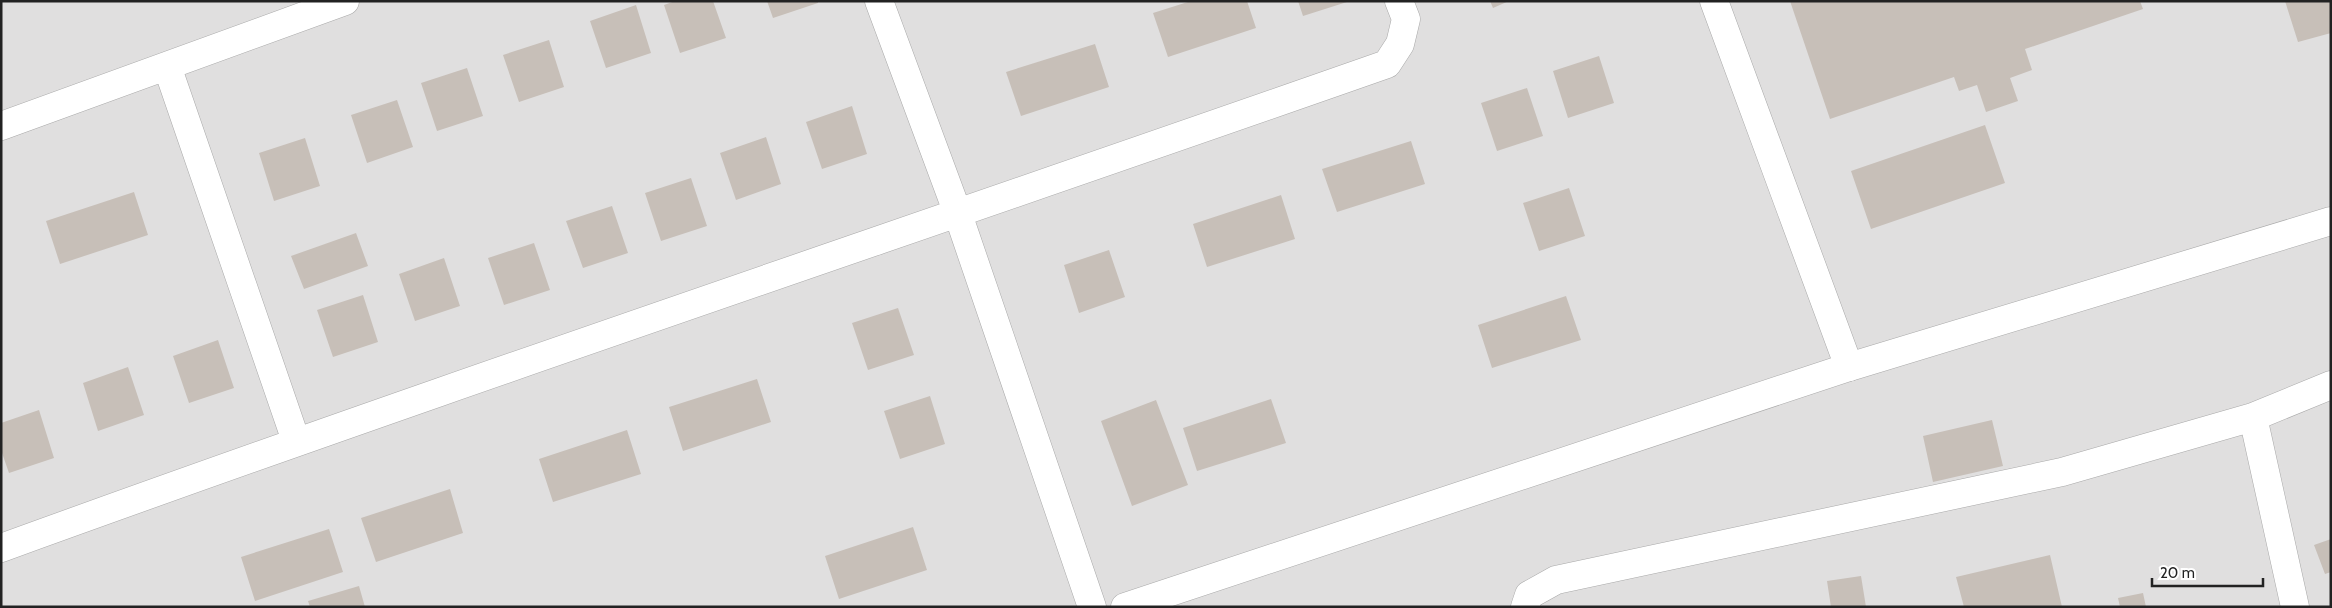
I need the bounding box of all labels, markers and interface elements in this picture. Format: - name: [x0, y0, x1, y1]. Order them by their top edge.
- scale bar: [2152, 556, 2263, 588]
- text: 20 m: [2160, 564, 2195, 582]

